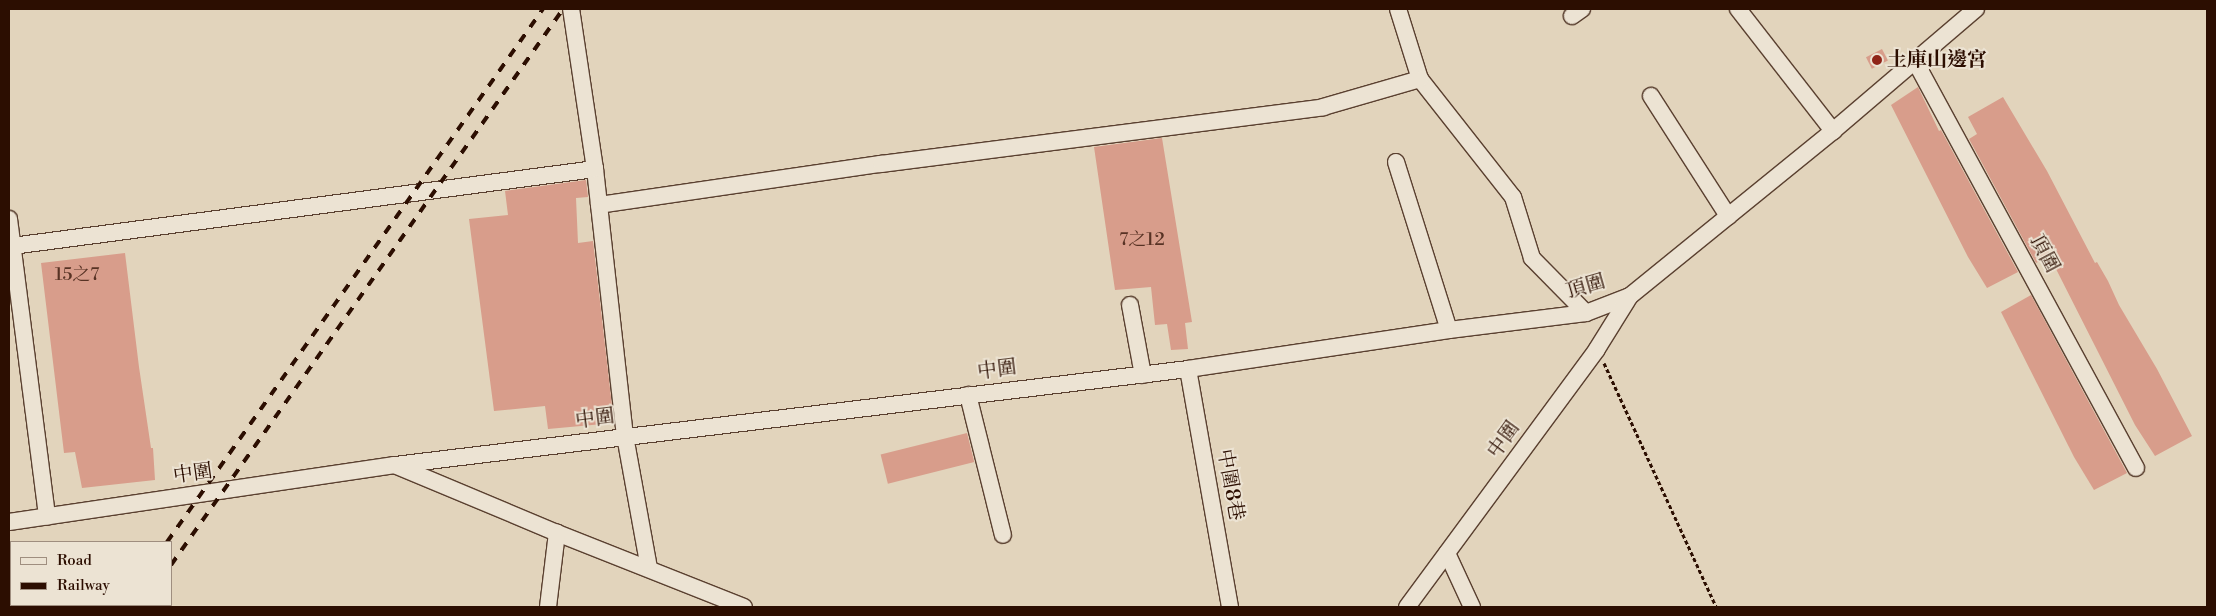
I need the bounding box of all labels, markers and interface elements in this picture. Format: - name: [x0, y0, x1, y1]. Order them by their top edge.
- place label: 土庫山邊宮: [1887, 48, 1987, 72]
- marker: 土庫山邊宮: [1871, 54, 1883, 66]
- house number: 7之12: [1119, 229, 1165, 251]
- street label: 頂圍: [2024, 231, 2064, 277]
- house number: 15之7: [55, 264, 99, 286]
- street label: 頂圍: [1563, 270, 1609, 304]
- street label: 中圍: [976, 356, 1018, 384]
- street label: 中圍: [574, 405, 616, 433]
- street label: 中圍: [1483, 417, 1525, 463]
- street label: 中圍8巷: [1212, 447, 1248, 523]
- street label: 中圍: [172, 459, 214, 489]
- legend: [10, 541, 172, 606]
- text: Road: [57, 551, 92, 570]
- text: Railway: [57, 576, 110, 595]

